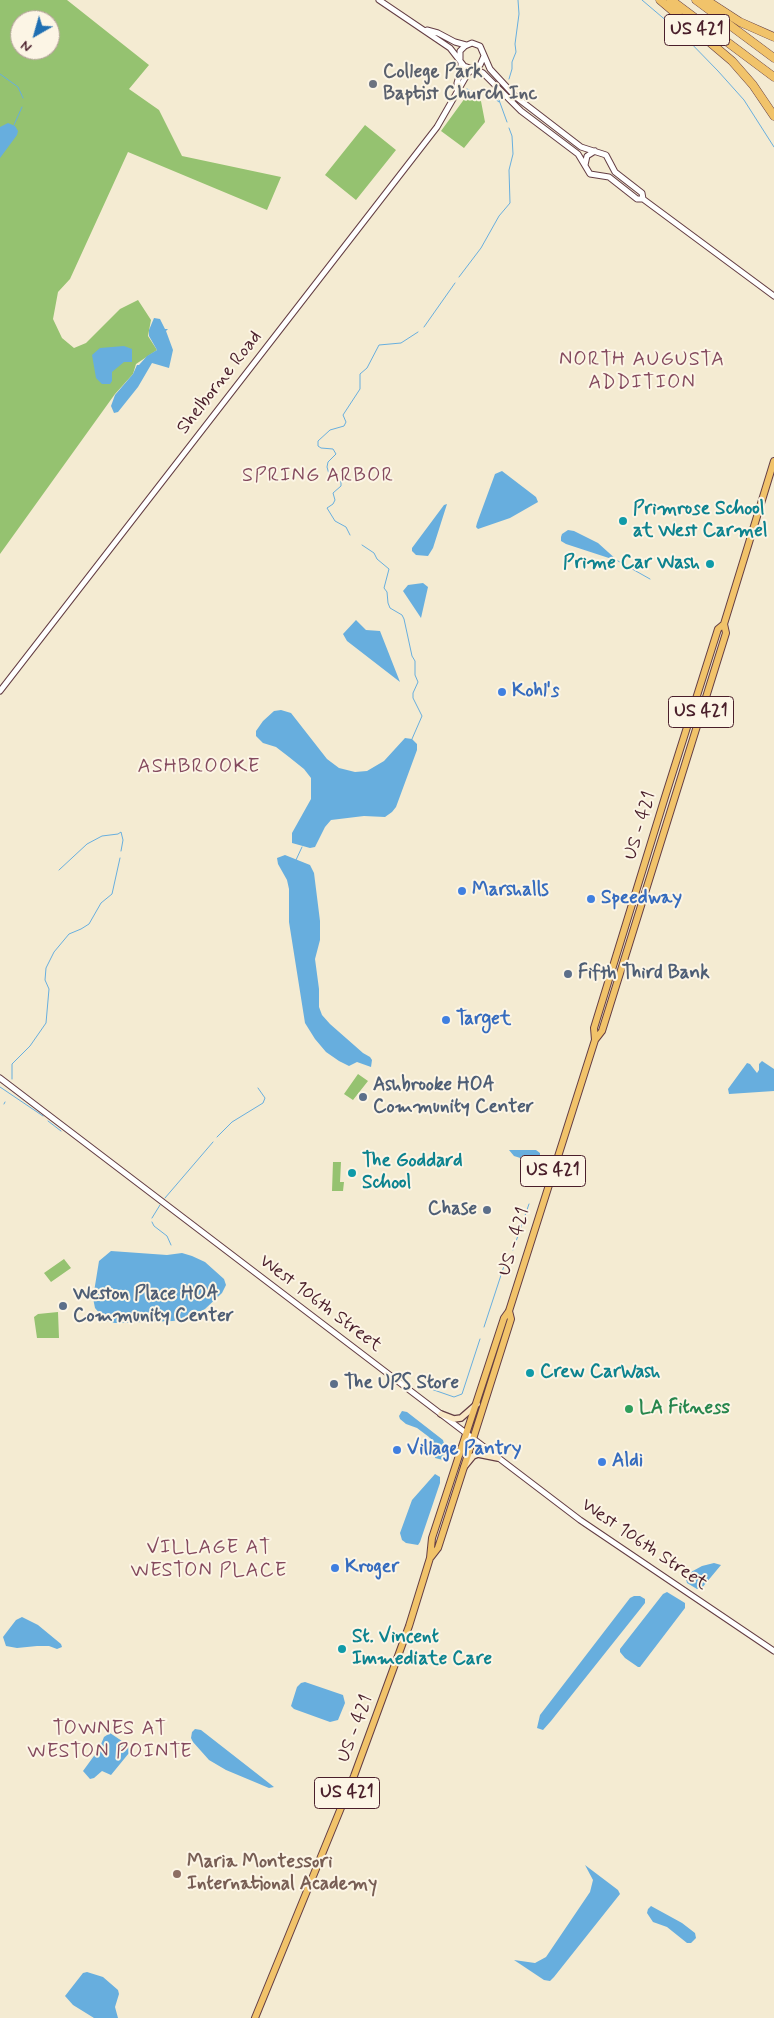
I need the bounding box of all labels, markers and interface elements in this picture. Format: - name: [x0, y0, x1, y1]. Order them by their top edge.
- north arrow: [10, 10, 60, 60]
- road number: US 421: [664, 14, 730, 46]
- text: N: [17, 36, 36, 56]
- place label: College Park Baptist Church Inc: [383, 62, 537, 106]
- marker: College Park Baptist Church Inc: [367, 78, 379, 90]
- street label: Shelborne Road: [173, 327, 267, 439]
- district label: NORTH AUGUSTA ADDITION: [557, 349, 727, 396]
- district label: SPRING ARBOR: [239, 465, 397, 489]
- place label: Primrose School at West Carmel: [633, 499, 767, 543]
- marker: Primrose School at West Carmel: [617, 515, 629, 527]
- place label: Prime Car Wash: [563, 553, 700, 575]
- marker: Prime Car Wash: [704, 558, 716, 570]
- place label: Kohl's: [512, 681, 559, 703]
- marker: Kohl's: [496, 686, 508, 698]
- road number: US 421: [668, 696, 734, 728]
- district label: ASHBROOKE: [138, 756, 260, 780]
- street label: US - 421: [620, 789, 662, 863]
- place label: Marshalls: [472, 880, 549, 902]
- marker: Marshalls: [456, 885, 468, 897]
- place label: Speedway: [601, 888, 682, 910]
- marker: Speedway: [585, 893, 597, 905]
- place label: Fifth Third Bank: [578, 963, 710, 985]
- marker: Fifth Third Bank: [562, 968, 574, 980]
- place label: Target: [456, 1009, 511, 1031]
- marker: Target: [440, 1014, 452, 1026]
- place label: Ashbrooke HOA Community Center: [373, 1075, 534, 1119]
- marker: Ashbrooke HOA Community Center: [357, 1091, 369, 1103]
- place label: The Goddard School: [362, 1151, 463, 1195]
- road number: US 421: [520, 1156, 586, 1186]
- marker: The Goddard School: [346, 1167, 358, 1179]
- place label: Chase: [428, 1199, 477, 1221]
- marker: Chase: [481, 1204, 493, 1216]
- street label: US - 421: [494, 1205, 536, 1279]
- street label: West 106th Street: [254, 1250, 386, 1358]
- place label: Weston Place HOA Community Center: [73, 1284, 234, 1328]
- marker: Weston Place HOA Community Center: [57, 1300, 69, 1312]
- place label: Crew CarWash: [540, 1362, 660, 1384]
- marker: Crew CarWash: [524, 1367, 536, 1379]
- place label: The UPS Store: [344, 1373, 459, 1395]
- marker: The UPS Store: [328, 1378, 340, 1390]
- place label: LA Fitness: [639, 1398, 730, 1420]
- marker: LA Fitness: [623, 1403, 635, 1415]
- place label: Village Pantry: [407, 1439, 521, 1461]
- marker: Village Pantry: [391, 1444, 403, 1456]
- place label: Aldi: [612, 1451, 643, 1473]
- marker: Aldi: [596, 1456, 608, 1468]
- street label: West 106th Street: [576, 1494, 712, 1596]
- district label: VILLAGE AT WESTON PLACE: [128, 1537, 290, 1584]
- place label: Kroger: [345, 1557, 399, 1579]
- marker: Kroger: [329, 1562, 341, 1574]
- place label: St. Vincent Immediate Care: [352, 1627, 492, 1671]
- marker: St. Vincent Immediate Care: [336, 1643, 348, 1655]
- street label: US - 421: [333, 1692, 379, 1766]
- district label: TOWNES AT WESTON POINTE: [22, 1718, 198, 1765]
- road number: US 421: [314, 1778, 380, 1809]
- place label: Maria Montessori International Academy: [187, 1852, 377, 1896]
- marker: Maria Montessori International Academy: [171, 1868, 183, 1880]

